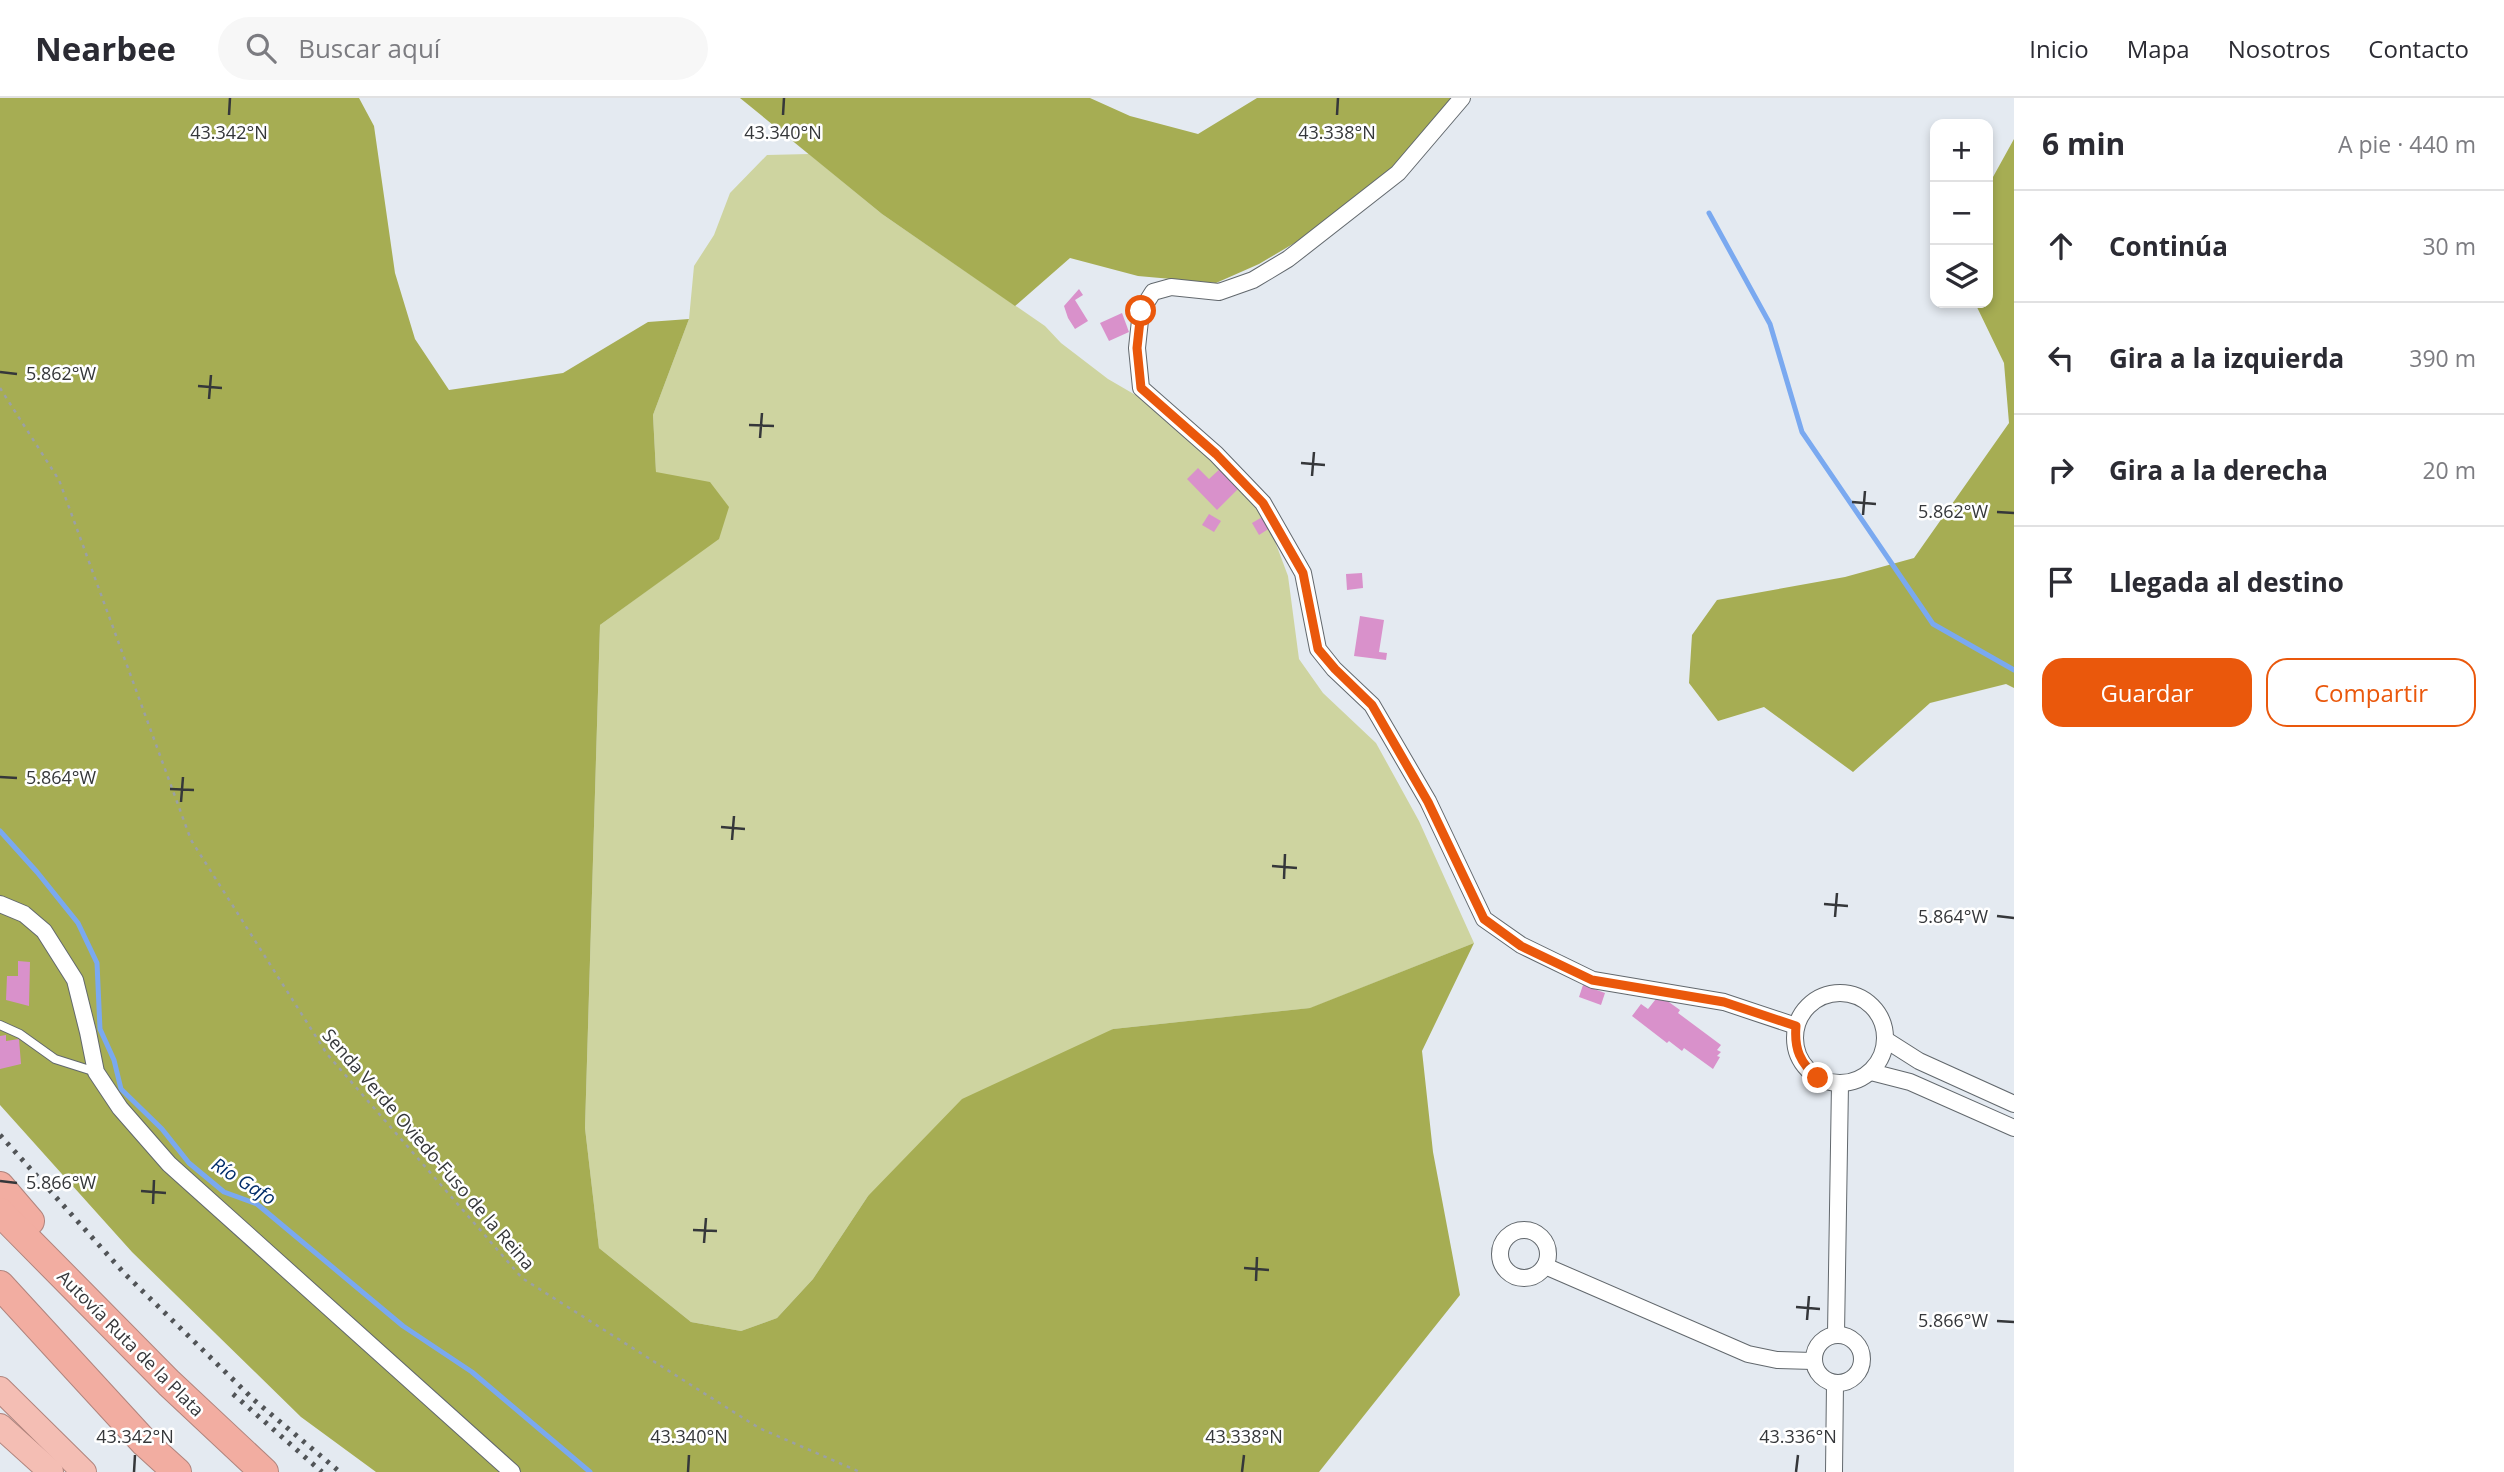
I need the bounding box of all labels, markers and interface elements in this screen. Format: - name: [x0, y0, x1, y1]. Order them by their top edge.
- search box: [218, 17, 708, 80]
- text: Nearbee: [35, 26, 176, 71]
- icon: search: [242, 29, 280, 67]
- text: Buscar aquí: [298, 30, 440, 66]
- text: Inicio: [2029, 32, 2089, 65]
- text: Mapa: [2127, 32, 2190, 65]
- text: Nosotros: [2228, 32, 2330, 65]
- text: Contacto: [2368, 32, 2469, 65]
- map controls: [1930, 119, 1993, 308]
- button: +: [1930, 119, 1993, 182]
- text: 43.342°N: [190, 120, 268, 144]
- text: 43.340°N: [744, 120, 822, 144]
- text: 43.338°N: [1298, 120, 1376, 144]
- text: 6 min: [2042, 123, 2125, 164]
- text: A pie · 440 m: [2338, 128, 2476, 160]
- button: −: [1930, 182, 1993, 245]
- icon: ahead: [2042, 227, 2080, 265]
- text: Continúa: [2109, 228, 2228, 264]
- text: 30 m: [2422, 230, 2476, 262]
- button: layers: [1930, 245, 1993, 308]
- route start: [1125, 295, 1156, 326]
- icon: left: [2042, 339, 2080, 377]
- text: Gira a la izquierda: [2109, 340, 2344, 376]
- text: 390 m: [2409, 342, 2476, 374]
- text: 5.862°W: [26, 361, 96, 385]
- icon: right: [2042, 451, 2080, 489]
- text: Gira a la derecha: [2109, 452, 2328, 488]
- text: 20 m: [2422, 454, 2476, 486]
- text: 5.862°W: [1918, 499, 1988, 523]
- icon: arrive: [2042, 563, 2080, 601]
- text: Llegada al destino: [2109, 564, 2344, 600]
- button: Guardar: [2042, 658, 2252, 727]
- button: Compartir: [2266, 658, 2476, 727]
- text: 5.864°W: [26, 765, 96, 789]
- text: 5.864°W: [1918, 904, 1988, 928]
- street label: Senda Verde Oviedo-Fuso de la Reina: [318, 1023, 540, 1275]
- route end: [1802, 1062, 1833, 1093]
- water label: Río Gafo: [207, 1151, 281, 1211]
- text: 5.866°W: [26, 1170, 96, 1194]
- street label: Autovía Ruta de la Plata: [53, 1265, 209, 1421]
- text: 5.866°W: [1918, 1308, 1988, 1332]
- text: 43.342°N: [96, 1424, 174, 1448]
- text: 43.340°N: [650, 1424, 728, 1448]
- text: 43.338°N: [1205, 1424, 1283, 1448]
- text: 43.336°N: [1759, 1424, 1837, 1448]

